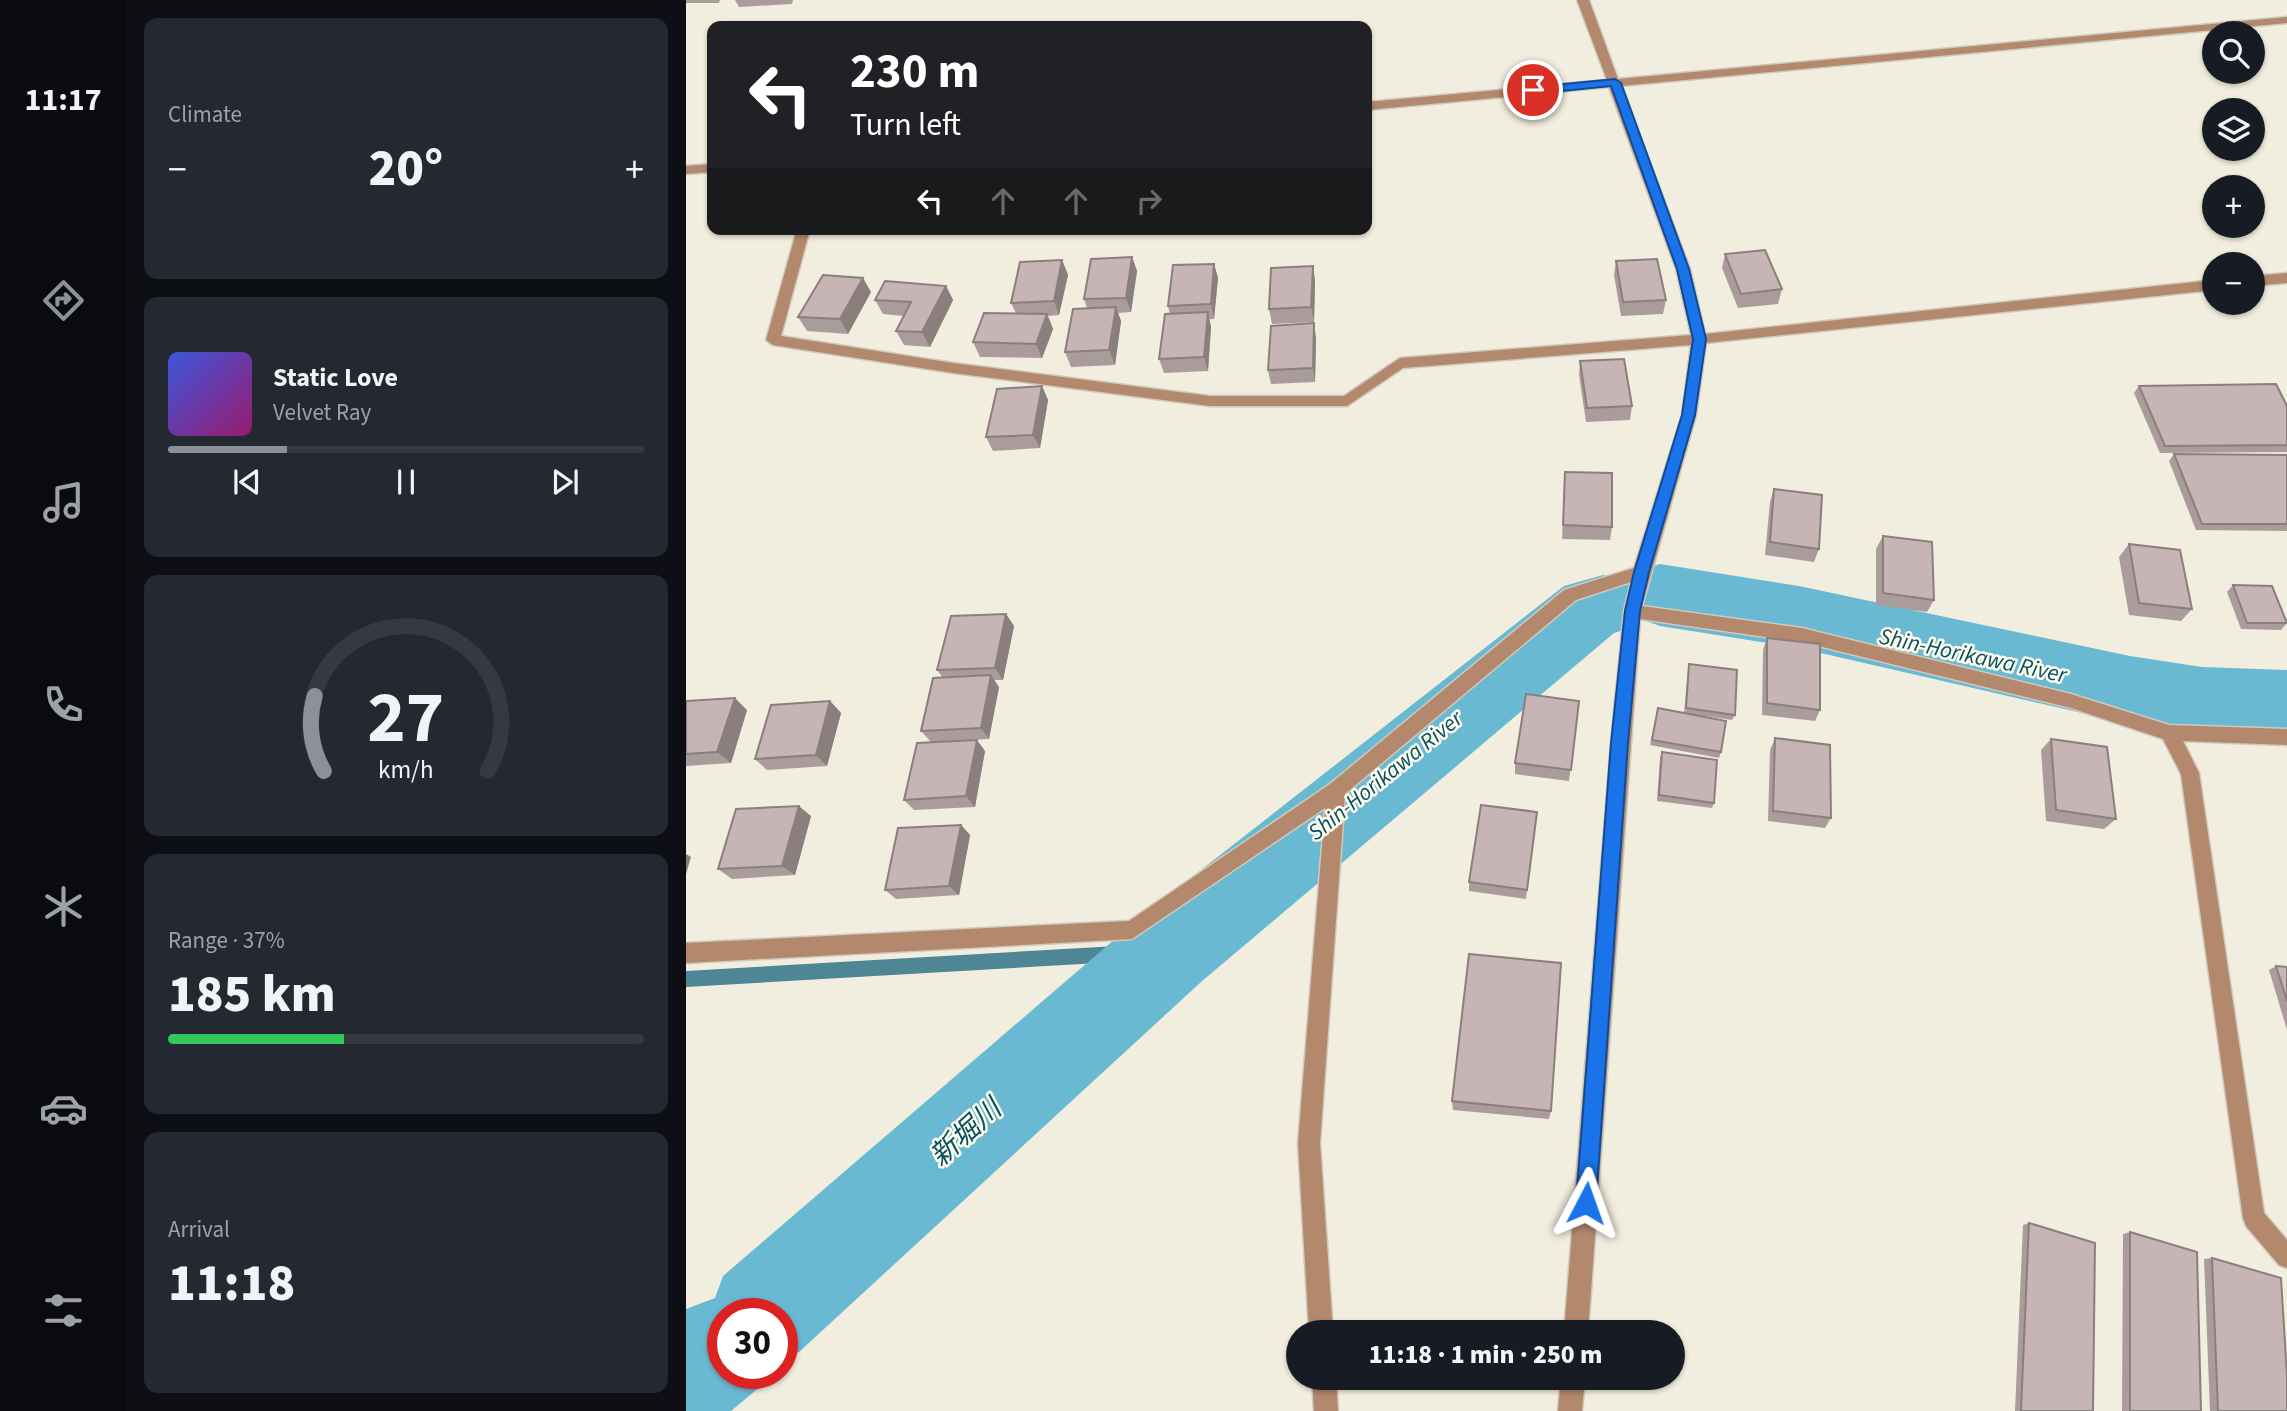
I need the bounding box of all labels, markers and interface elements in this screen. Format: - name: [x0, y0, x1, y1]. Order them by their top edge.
- map controls: [2202, 21, 2265, 315]
- button: search: [2202, 21, 2265, 84]
- text: 230 m: [850, 37, 979, 107]
- icon: left: [735, 49, 826, 140]
- pin: [1503, 60, 1563, 120]
- icon: arrive: [1514, 71, 1552, 109]
- text: 11:17: [24, 77, 102, 123]
- text: Climate: [168, 98, 242, 131]
- button: layers: [2202, 98, 2265, 161]
- text: Turn left: [850, 102, 961, 148]
- text: 20°: [369, 132, 443, 206]
- text: −: [168, 143, 187, 197]
- text: +: [625, 143, 644, 197]
- button: +: [2202, 175, 2265, 238]
- icon: left: [911, 182, 949, 220]
- icon: ahead: [984, 182, 1022, 220]
- icon: ahead: [1057, 182, 1095, 220]
- icon: right: [1130, 182, 1168, 220]
- button: −: [2202, 252, 2265, 315]
- icon: directions: [39, 276, 88, 325]
- text: Static Love: [273, 359, 398, 396]
- text: Velvet Ray: [273, 396, 371, 429]
- icon: previous: [228, 463, 266, 501]
- icon: pause: [387, 463, 425, 501]
- icon: next: [546, 463, 584, 501]
- icon: music: [39, 478, 88, 527]
- water label: Shin-Horikawa River: [1876, 620, 2071, 692]
- text: 27: [368, 667, 444, 771]
- icon: phone: [39, 680, 88, 729]
- water label: Shin-Horikawa River: [1301, 702, 1471, 848]
- text: km/h: [378, 752, 434, 788]
- icon: climate: [39, 882, 88, 931]
- text: Range · 37%: [168, 924, 285, 957]
- text: 185 km: [168, 958, 336, 1032]
- icon: car: [39, 1084, 88, 1133]
- water label: 新堀川: [921, 1088, 1012, 1176]
- position arrow: [1549, 1166, 1623, 1240]
- text: Arrival: [168, 1213, 230, 1246]
- text: 11:18: [168, 1247, 295, 1321]
- icon: filters: [39, 1286, 88, 1335]
- speed limit sign: 30: [707, 1298, 798, 1389]
- text: 11:18 · 1 min · 250 m: [1369, 1336, 1602, 1373]

